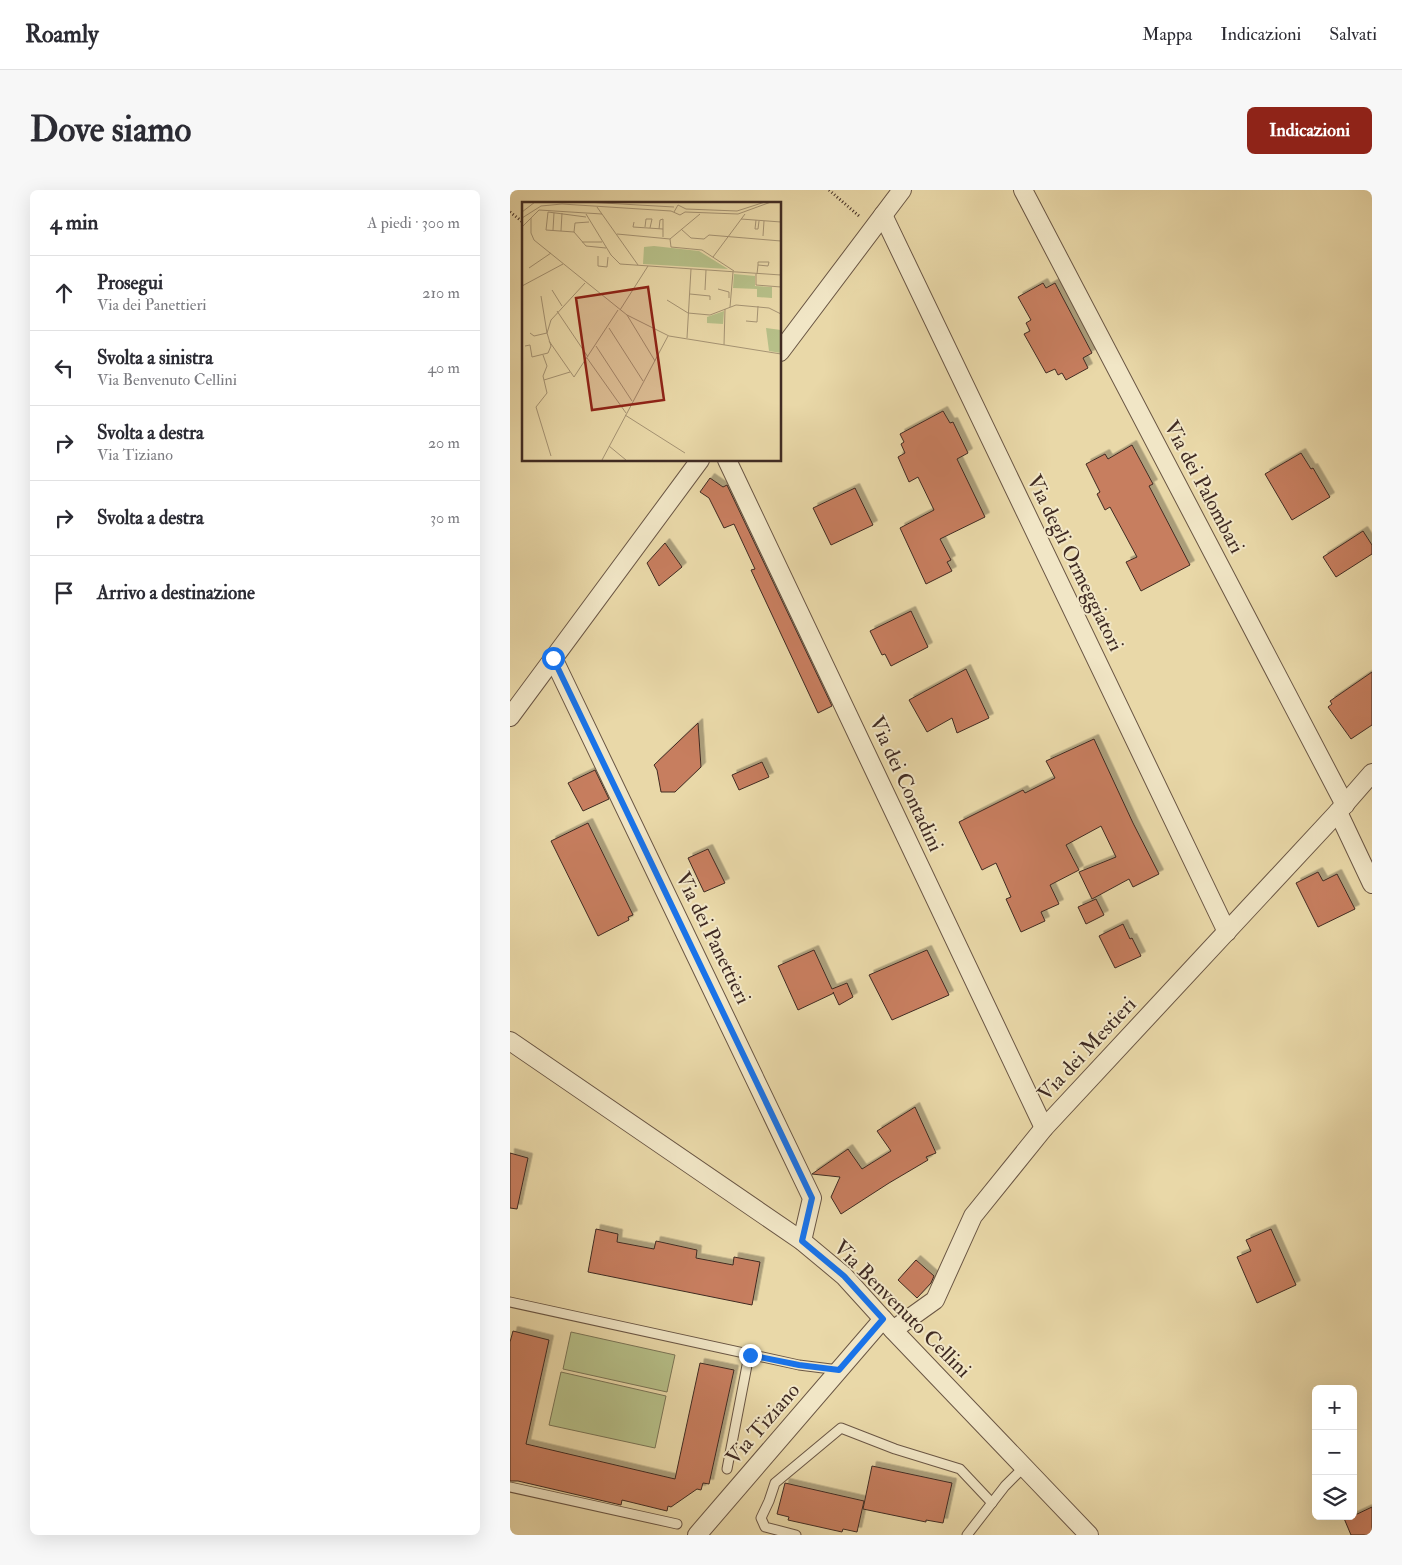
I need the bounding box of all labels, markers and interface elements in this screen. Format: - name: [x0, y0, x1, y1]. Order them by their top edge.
- text: Roamly: [25, 19, 99, 50]
- text: Mappa: [1142, 23, 1192, 46]
- text: Indicazioni: [1220, 23, 1301, 46]
- text: Salvati: [1329, 23, 1377, 46]
- button: Indicazioni: [1247, 107, 1372, 154]
- text: Dove siamo: [30, 108, 191, 152]
- inset map: [522, 202, 781, 461]
- text: 4 min: [50, 209, 98, 236]
- text: A piedi · 300 m: [367, 213, 460, 233]
- text: Prosegui: [97, 271, 163, 295]
- icon: ahead: [50, 279, 78, 307]
- text: 210 m: [422, 283, 460, 303]
- text: Via dei Panettieri: [97, 295, 207, 315]
- text: Svolta a sinistra: [97, 346, 213, 370]
- icon: left: [50, 354, 78, 382]
- text: 40 m: [427, 358, 460, 378]
- text: Via Benvenuto Cellini: [97, 370, 237, 390]
- street label: Via dei Palombari: [1158, 416, 1251, 559]
- text: Svolta a destra: [97, 421, 204, 445]
- icon: right: [50, 429, 78, 457]
- text: 20 m: [428, 433, 460, 453]
- text: Via Tiziano: [97, 445, 173, 465]
- street label: Via degli Ormeggiatori: [1020, 470, 1130, 656]
- icon: right: [50, 504, 78, 532]
- text: Svolta a destra: [97, 506, 204, 530]
- text: 30 m: [430, 508, 460, 528]
- icon: arrive: [50, 579, 78, 607]
- text: Arrivo a destinazione: [97, 581, 255, 605]
- route start: [542, 647, 565, 670]
- street label: Via dei Contadini: [863, 712, 949, 856]
- street label: Via dei Panettieri: [669, 867, 757, 1009]
- street label: Via dei Mestieri: [1032, 991, 1142, 1107]
- street label: Via Benvenuto Cellini: [827, 1234, 977, 1384]
- route end: [739, 1344, 762, 1367]
- street label: Via Tiziano: [720, 1378, 806, 1470]
- map controls: [1312, 1385, 1357, 1520]
- button: +: [1312, 1385, 1357, 1430]
- button: −: [1312, 1430, 1357, 1475]
- button: layers: [1312, 1475, 1357, 1520]

